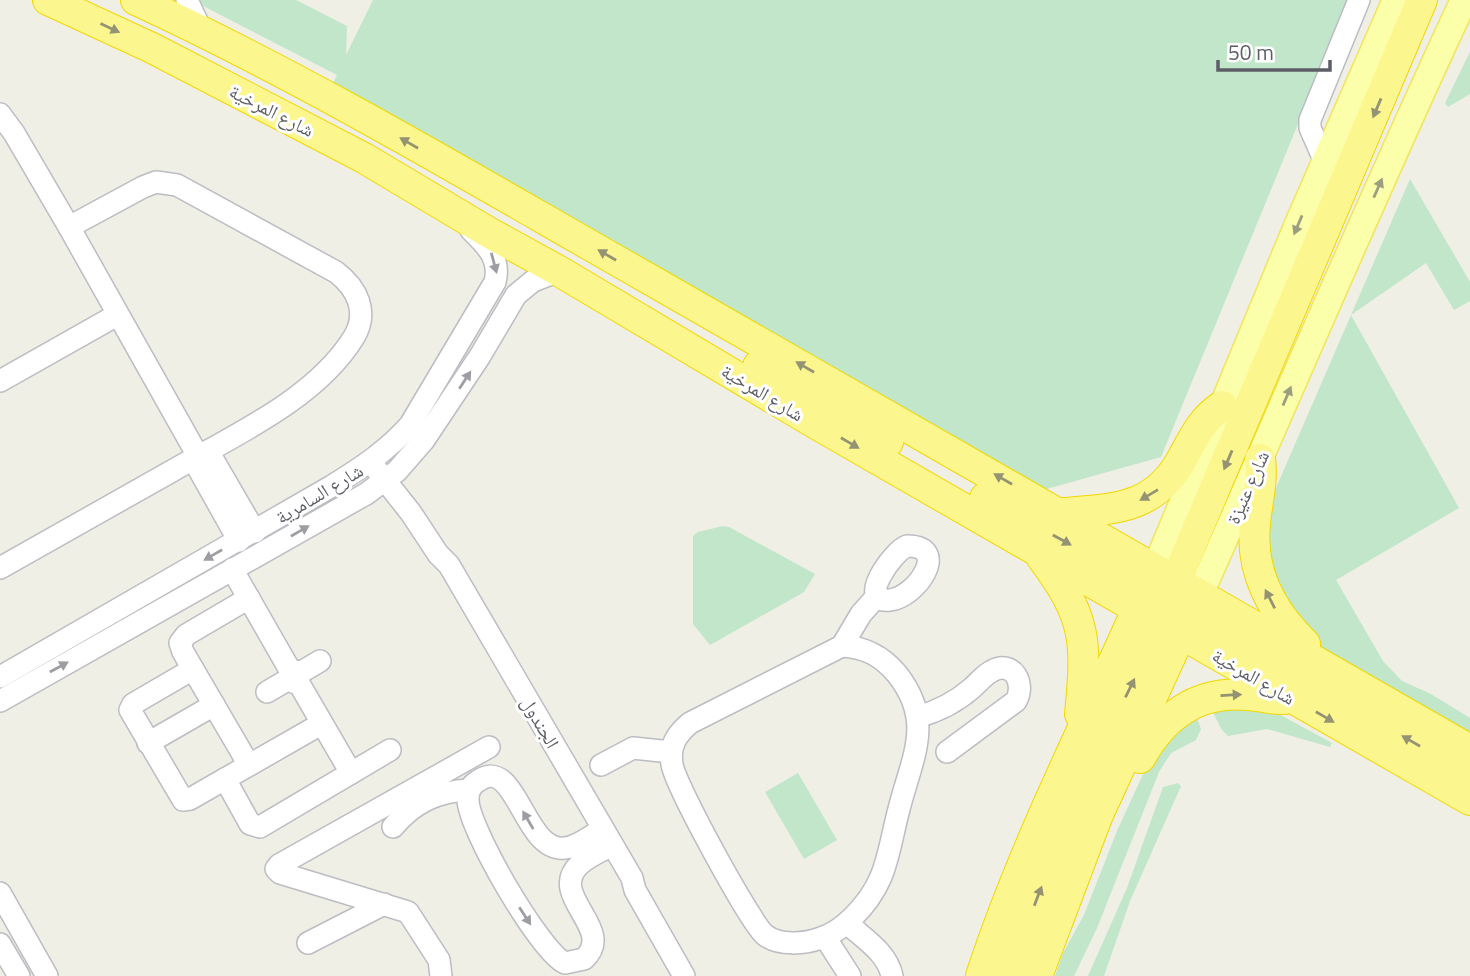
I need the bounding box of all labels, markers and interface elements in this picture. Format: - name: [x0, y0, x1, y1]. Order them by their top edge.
- one-way arrow: [99, 23, 120, 34]
- scale bar: [1218, 28, 1330, 72]
- text: 50 m: [1228, 36, 1274, 68]
- street label: شارع المرخية: [224, 76, 320, 144]
- one-way arrow: [1371, 98, 1382, 119]
- one-way arrow: [400, 137, 419, 149]
- one-way arrow: [1372, 178, 1384, 198]
- one-way arrow: [1292, 215, 1304, 235]
- one-way arrow: [598, 249, 617, 261]
- one-way arrow: [489, 252, 500, 274]
- street label: شارع المرخية: [716, 356, 810, 428]
- one-way arrow: [796, 361, 815, 373]
- one-way arrow: [458, 371, 471, 390]
- one-way arrow: [1281, 385, 1292, 406]
- one-way arrow: [840, 437, 859, 450]
- street label: شارع عنيزة: [1218, 446, 1276, 528]
- one-way arrow: [1223, 449, 1234, 470]
- street label: شارع السامرية: [270, 455, 368, 531]
- one-way arrow: [994, 473, 1013, 485]
- one-way arrow: [1140, 488, 1159, 501]
- one-way arrow: [290, 525, 310, 537]
- one-way arrow: [1052, 534, 1071, 546]
- one-way arrow: [204, 549, 223, 561]
- one-way arrow: [1265, 589, 1276, 609]
- street label: شارع المرخية: [1207, 640, 1301, 712]
- one-way arrow: [50, 661, 69, 673]
- one-way arrow: [1124, 677, 1135, 698]
- one-way arrow: [1220, 690, 1242, 701]
- street label: الجندول: [514, 691, 568, 753]
- one-way arrow: [1316, 711, 1335, 723]
- one-way arrow: [1401, 735, 1420, 747]
- one-way arrow: [522, 810, 534, 830]
- one-way arrow: [1033, 885, 1044, 906]
- one-way arrow: [519, 907, 532, 926]

